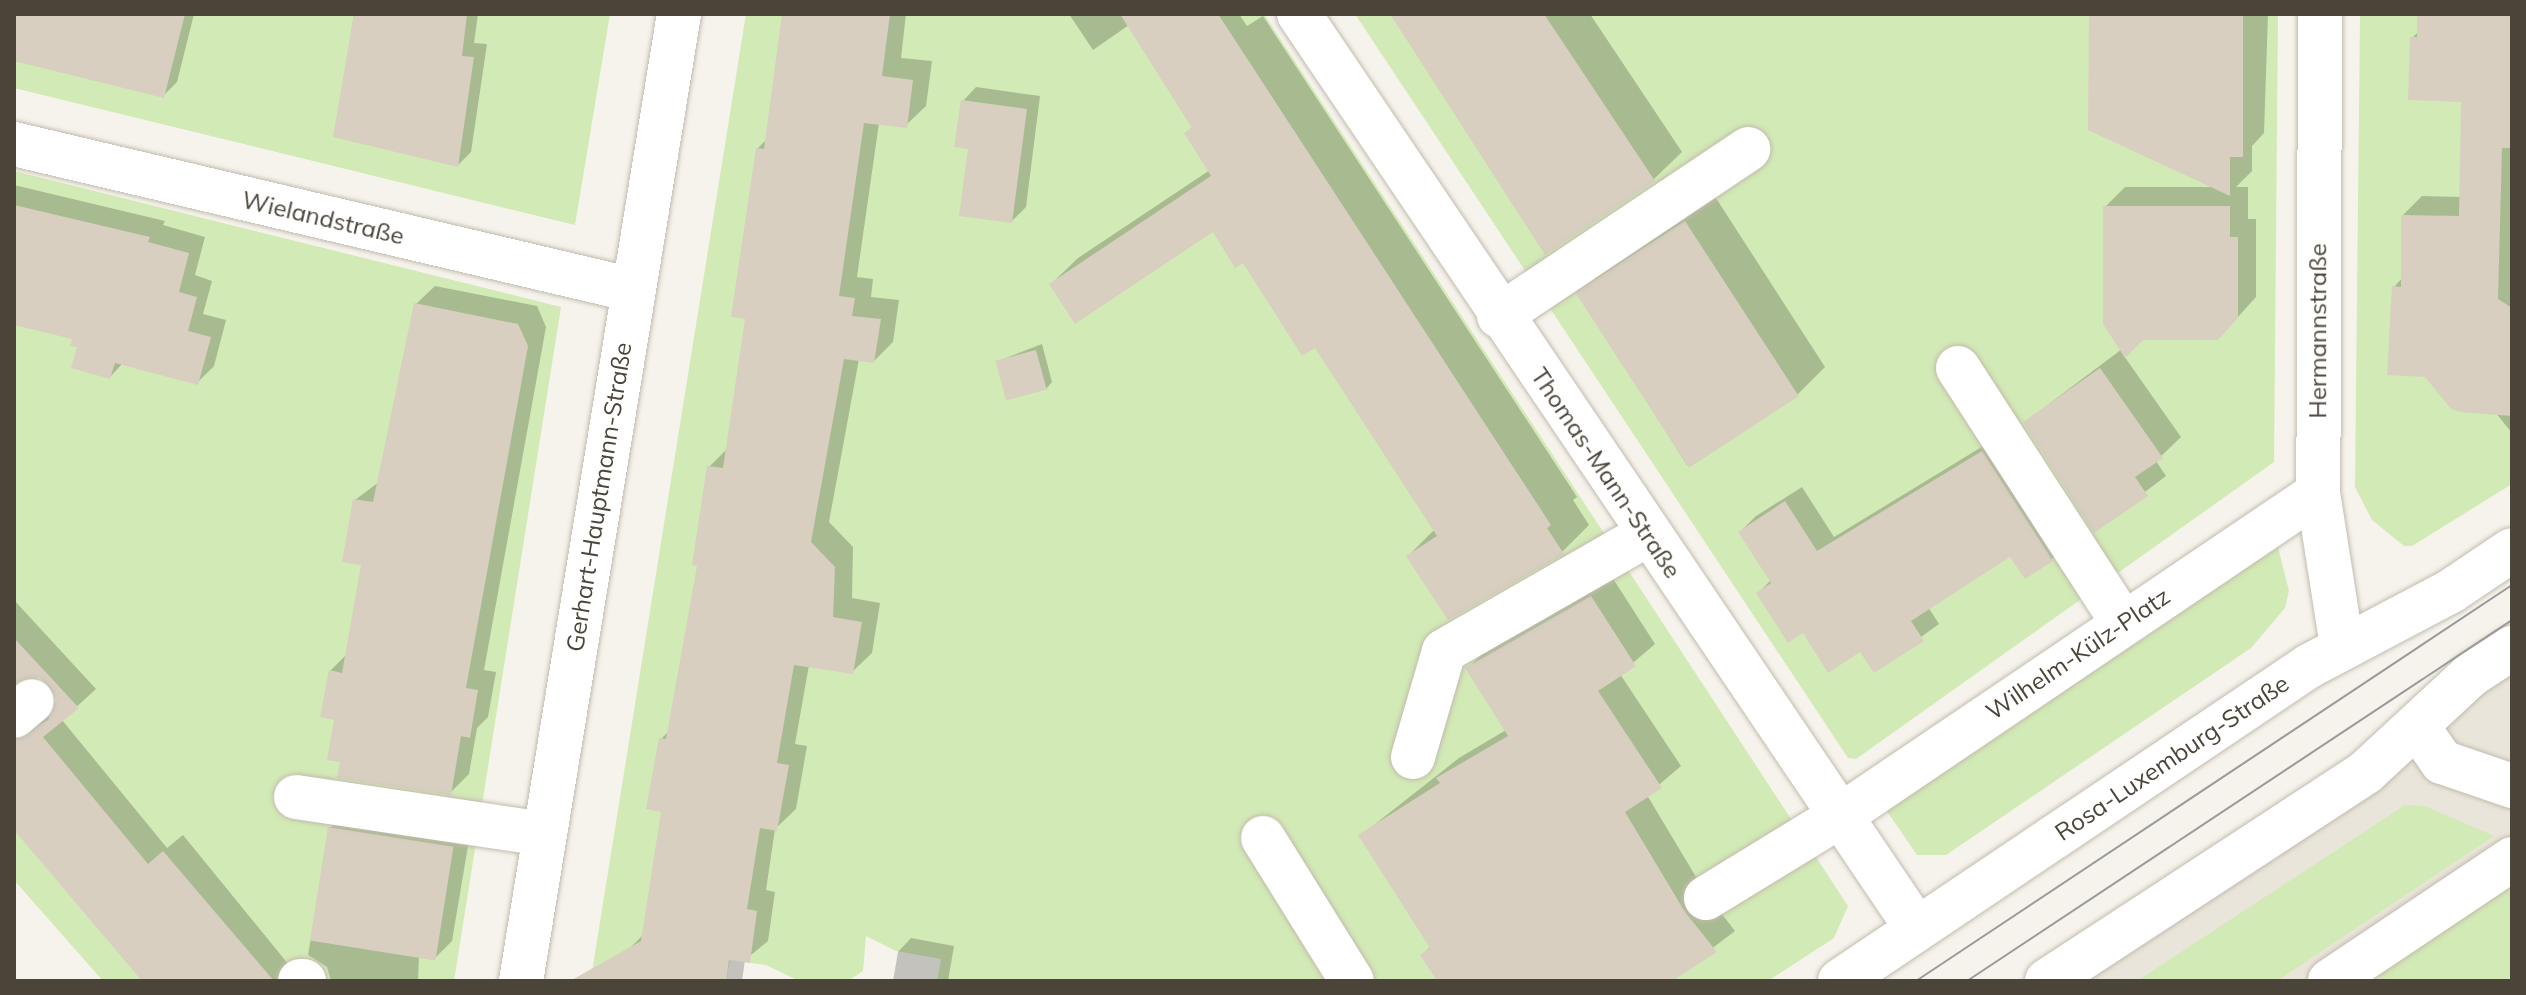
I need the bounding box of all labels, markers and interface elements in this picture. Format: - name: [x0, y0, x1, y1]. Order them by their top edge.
- street label: Wielandstraße: [239, 185, 407, 251]
- street label: Hermannstraße: [2304, 243, 2332, 419]
- street label: Gerhart-Hauptmann-Straße: [560, 340, 638, 654]
- street label: Thomas-Mann-Straße: [1525, 362, 1687, 584]
- street label: Wilhelm-Külz-Platz: [1981, 582, 2175, 726]
- street label: Rosa-Luxemburg-Straße: [2050, 669, 2294, 847]

